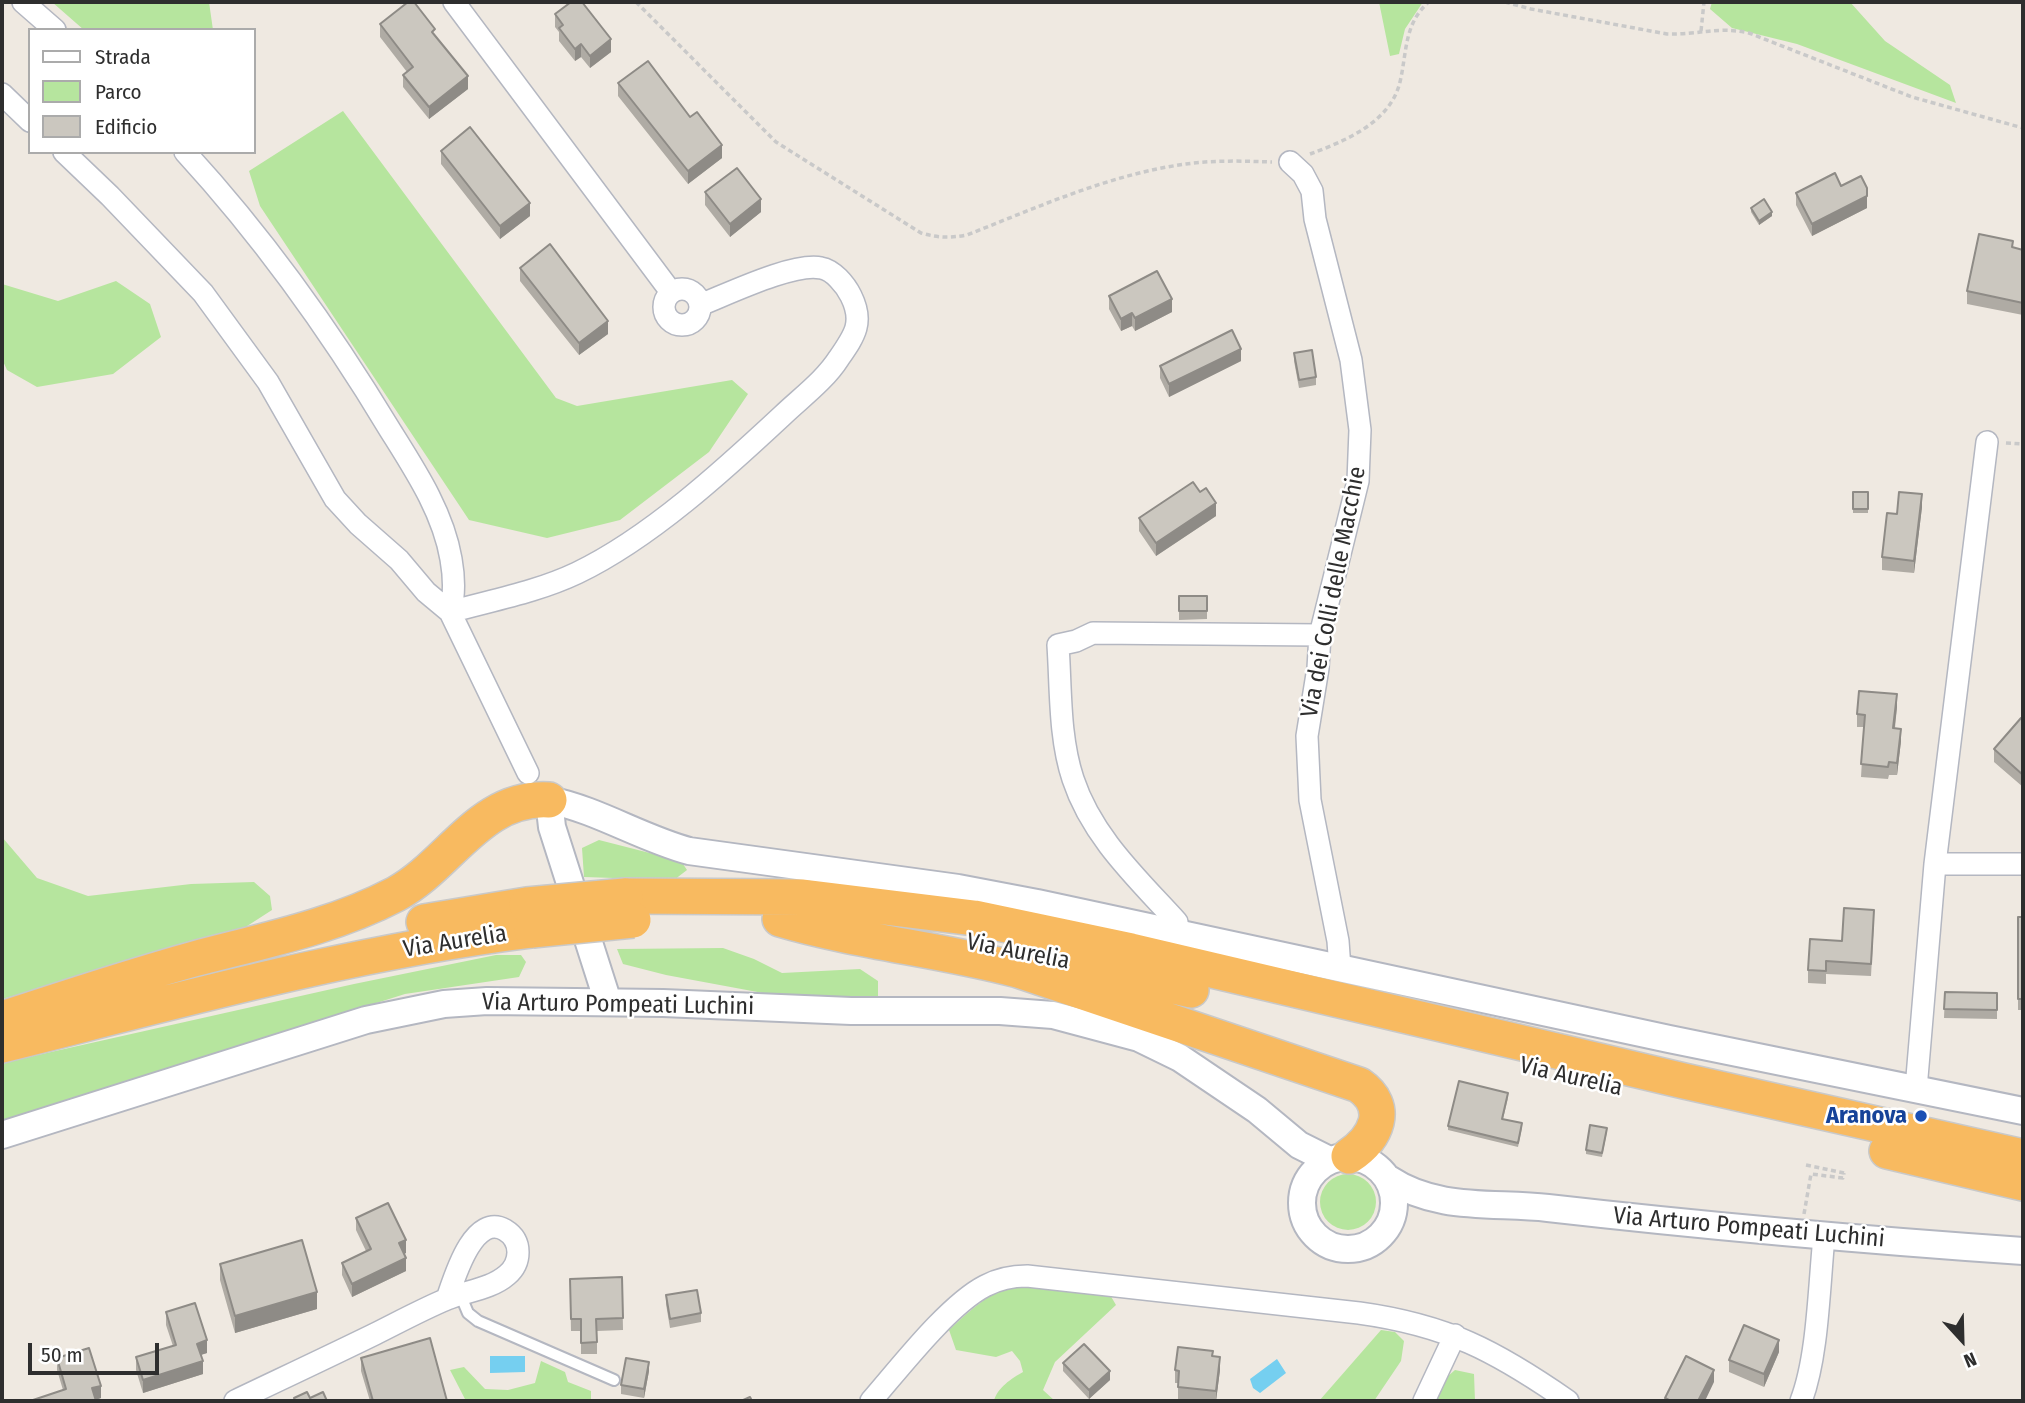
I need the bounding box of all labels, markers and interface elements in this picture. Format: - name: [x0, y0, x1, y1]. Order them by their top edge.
- legend: [28, 28, 256, 154]
- text: Strada: [95, 44, 151, 70]
- text: Parco: [95, 79, 142, 105]
- text: Edificio: [95, 114, 157, 140]
- street label: Via dei Colli delle Macchie: [1296, 464, 1372, 720]
- street label: Via Aurelia: [401, 920, 509, 964]
- street label: Via Aurelia: [964, 928, 1072, 976]
- street label: Via Arturo Pompeati Luchini: [482, 988, 754, 1022]
- street label: Via Aurelia: [1517, 1051, 1625, 1103]
- place label: Aranova: [1826, 1102, 1907, 1130]
- marker: Aranova: [1913, 1108, 1929, 1124]
- street label: Via Arturo Pompeati Luchini: [1612, 1202, 1886, 1254]
- north arrow: [1927, 1305, 1997, 1375]
- scale bar: [32, 1330, 163, 1374]
- text: 50 m: [41, 1342, 83, 1368]
- text: N: [1960, 1347, 1980, 1373]

